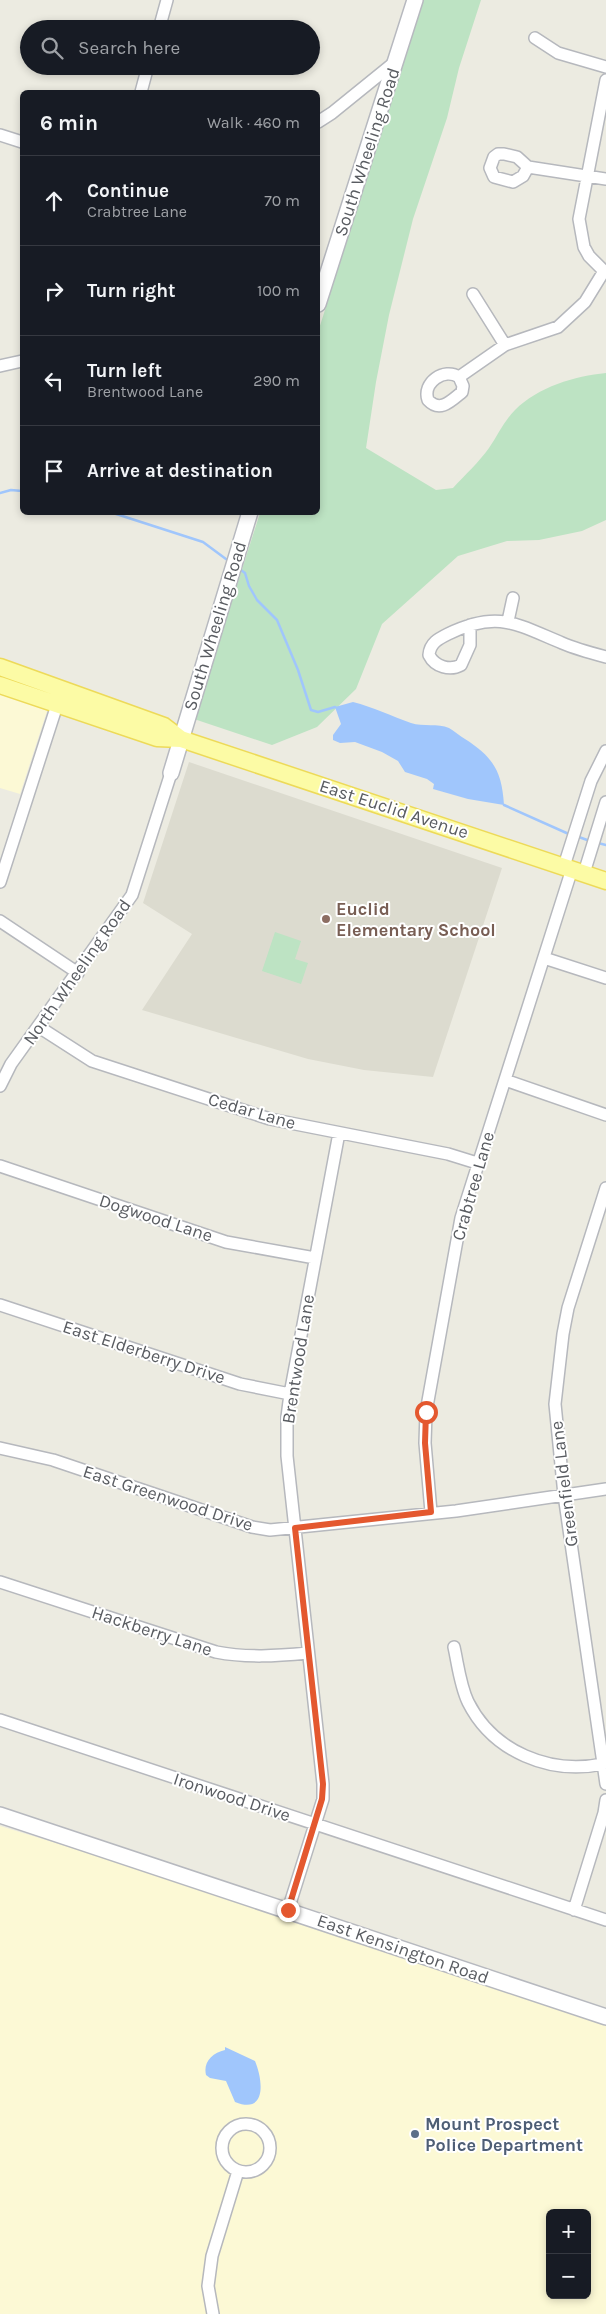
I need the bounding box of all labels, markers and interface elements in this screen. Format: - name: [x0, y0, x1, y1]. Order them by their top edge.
- search box: [20, 20, 320, 75]
- icon: search: [38, 34, 66, 62]
- text: Search here: [78, 37, 180, 59]
- street label: South Wheeling Road: [329, 65, 405, 239]
- text: 6 min: [40, 111, 98, 135]
- text: Walk · 460 m: [207, 113, 300, 132]
- text: Continue: [87, 180, 169, 202]
- icon: ahead: [40, 187, 68, 215]
- text: 70 m: [264, 191, 300, 210]
- text: Crabtree Lane: [87, 202, 187, 221]
- icon: right: [40, 277, 68, 305]
- text: Turn right: [87, 280, 176, 302]
- text: 100 m: [257, 281, 300, 300]
- text: Turn left: [87, 360, 162, 382]
- icon: left: [40, 367, 68, 395]
- text: 290 m: [253, 371, 300, 390]
- text: Brentwood Lane: [87, 382, 203, 401]
- icon: arrive: [40, 457, 68, 485]
- text: Arrive at destination: [87, 460, 273, 482]
- street label: South Wheeling Road: [179, 539, 251, 713]
- street label: East Euclid Avenue: [317, 775, 471, 843]
- street label: North Wheeling Road: [18, 895, 136, 1049]
- place label: Euclid Elementary School: [336, 898, 496, 941]
- marker: Euclid Elementary School: [320, 913, 332, 925]
- street label: Cedar Lane: [206, 1088, 298, 1134]
- street label: Crabtree Lane: [447, 1129, 499, 1243]
- street label: Dogwood Lane: [97, 1189, 215, 1247]
- street label: Brentwood Lane: [277, 1293, 319, 1425]
- street label: East Elderberry Drive: [60, 1315, 228, 1389]
- route start: [415, 1401, 438, 1424]
- street label: Greenfield Lane: [545, 1420, 583, 1548]
- street label: East Greenwood Drive: [80, 1460, 256, 1536]
- street label: Hackberry Lane: [89, 1601, 215, 1661]
- street label: Ironwood Drive: [171, 1768, 293, 1826]
- route end: [277, 1899, 300, 1922]
- street label: East Kensington Road: [314, 1909, 492, 1989]
- place label: Mount Prospect Police Department: [425, 2113, 583, 2156]
- marker: Mount Prospect Police Department: [409, 2128, 421, 2140]
- map controls: [546, 2209, 591, 2299]
- button: +: [546, 2209, 591, 2254]
- button: −: [546, 2254, 591, 2299]

